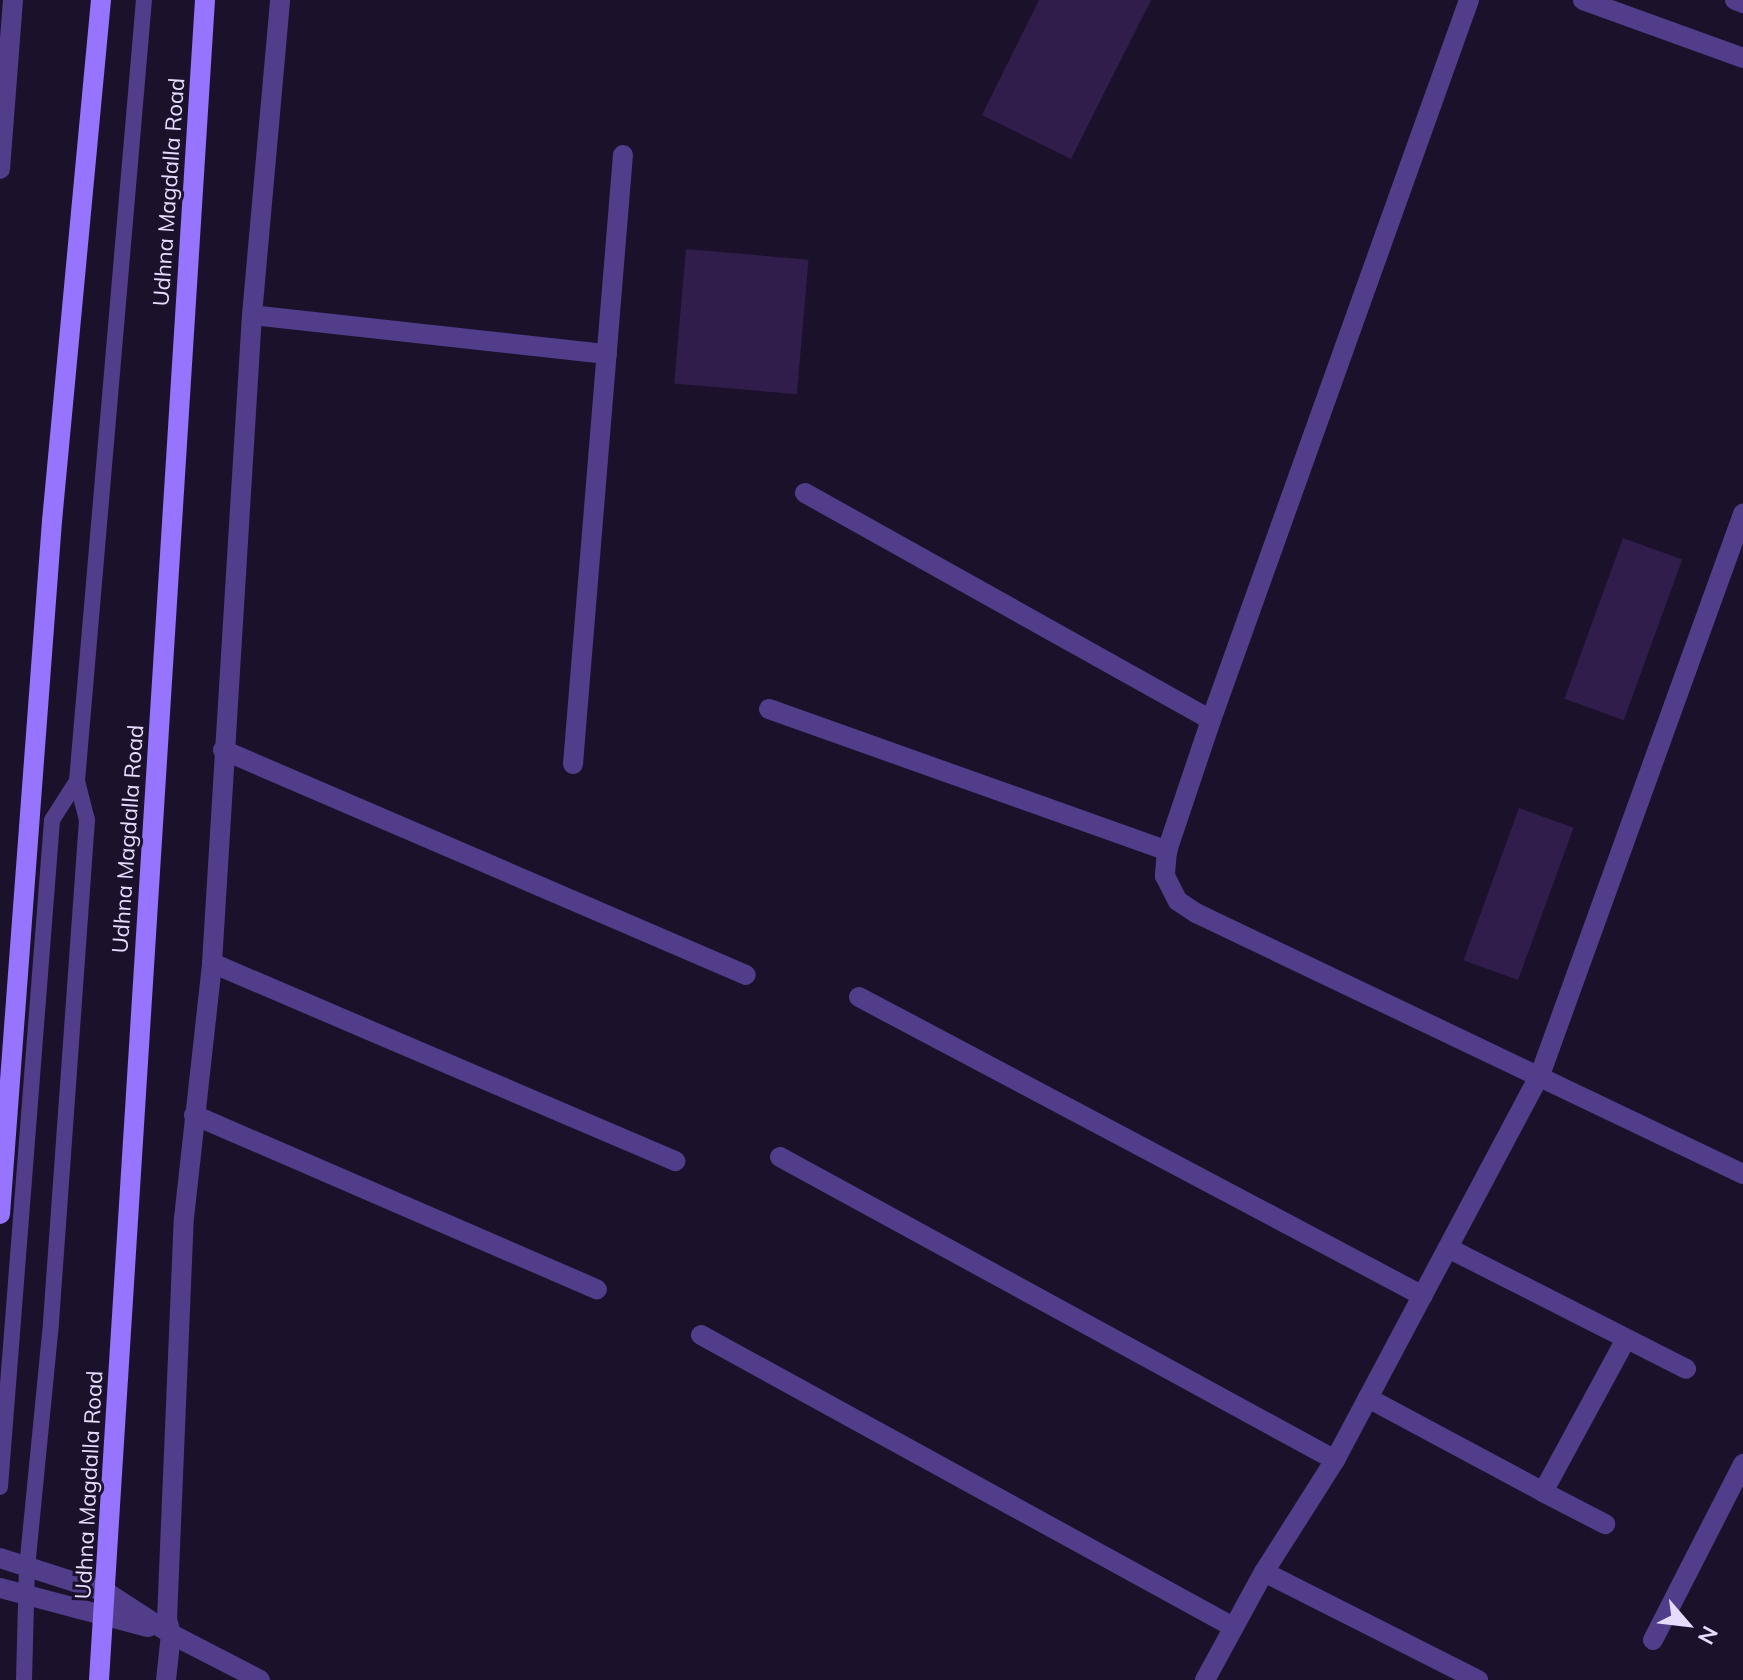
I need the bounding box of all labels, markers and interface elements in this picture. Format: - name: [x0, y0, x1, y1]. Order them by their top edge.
- street label: Udhna Magdalla Road: [148, 77, 190, 307]
- street label: Udhna Magdalla Road: [107, 724, 149, 954]
- street label: Udhna Magdalla Road: [70, 1370, 108, 1600]
- north arrow: [1647, 1584, 1727, 1664]
- text: N: [1692, 1621, 1724, 1649]

